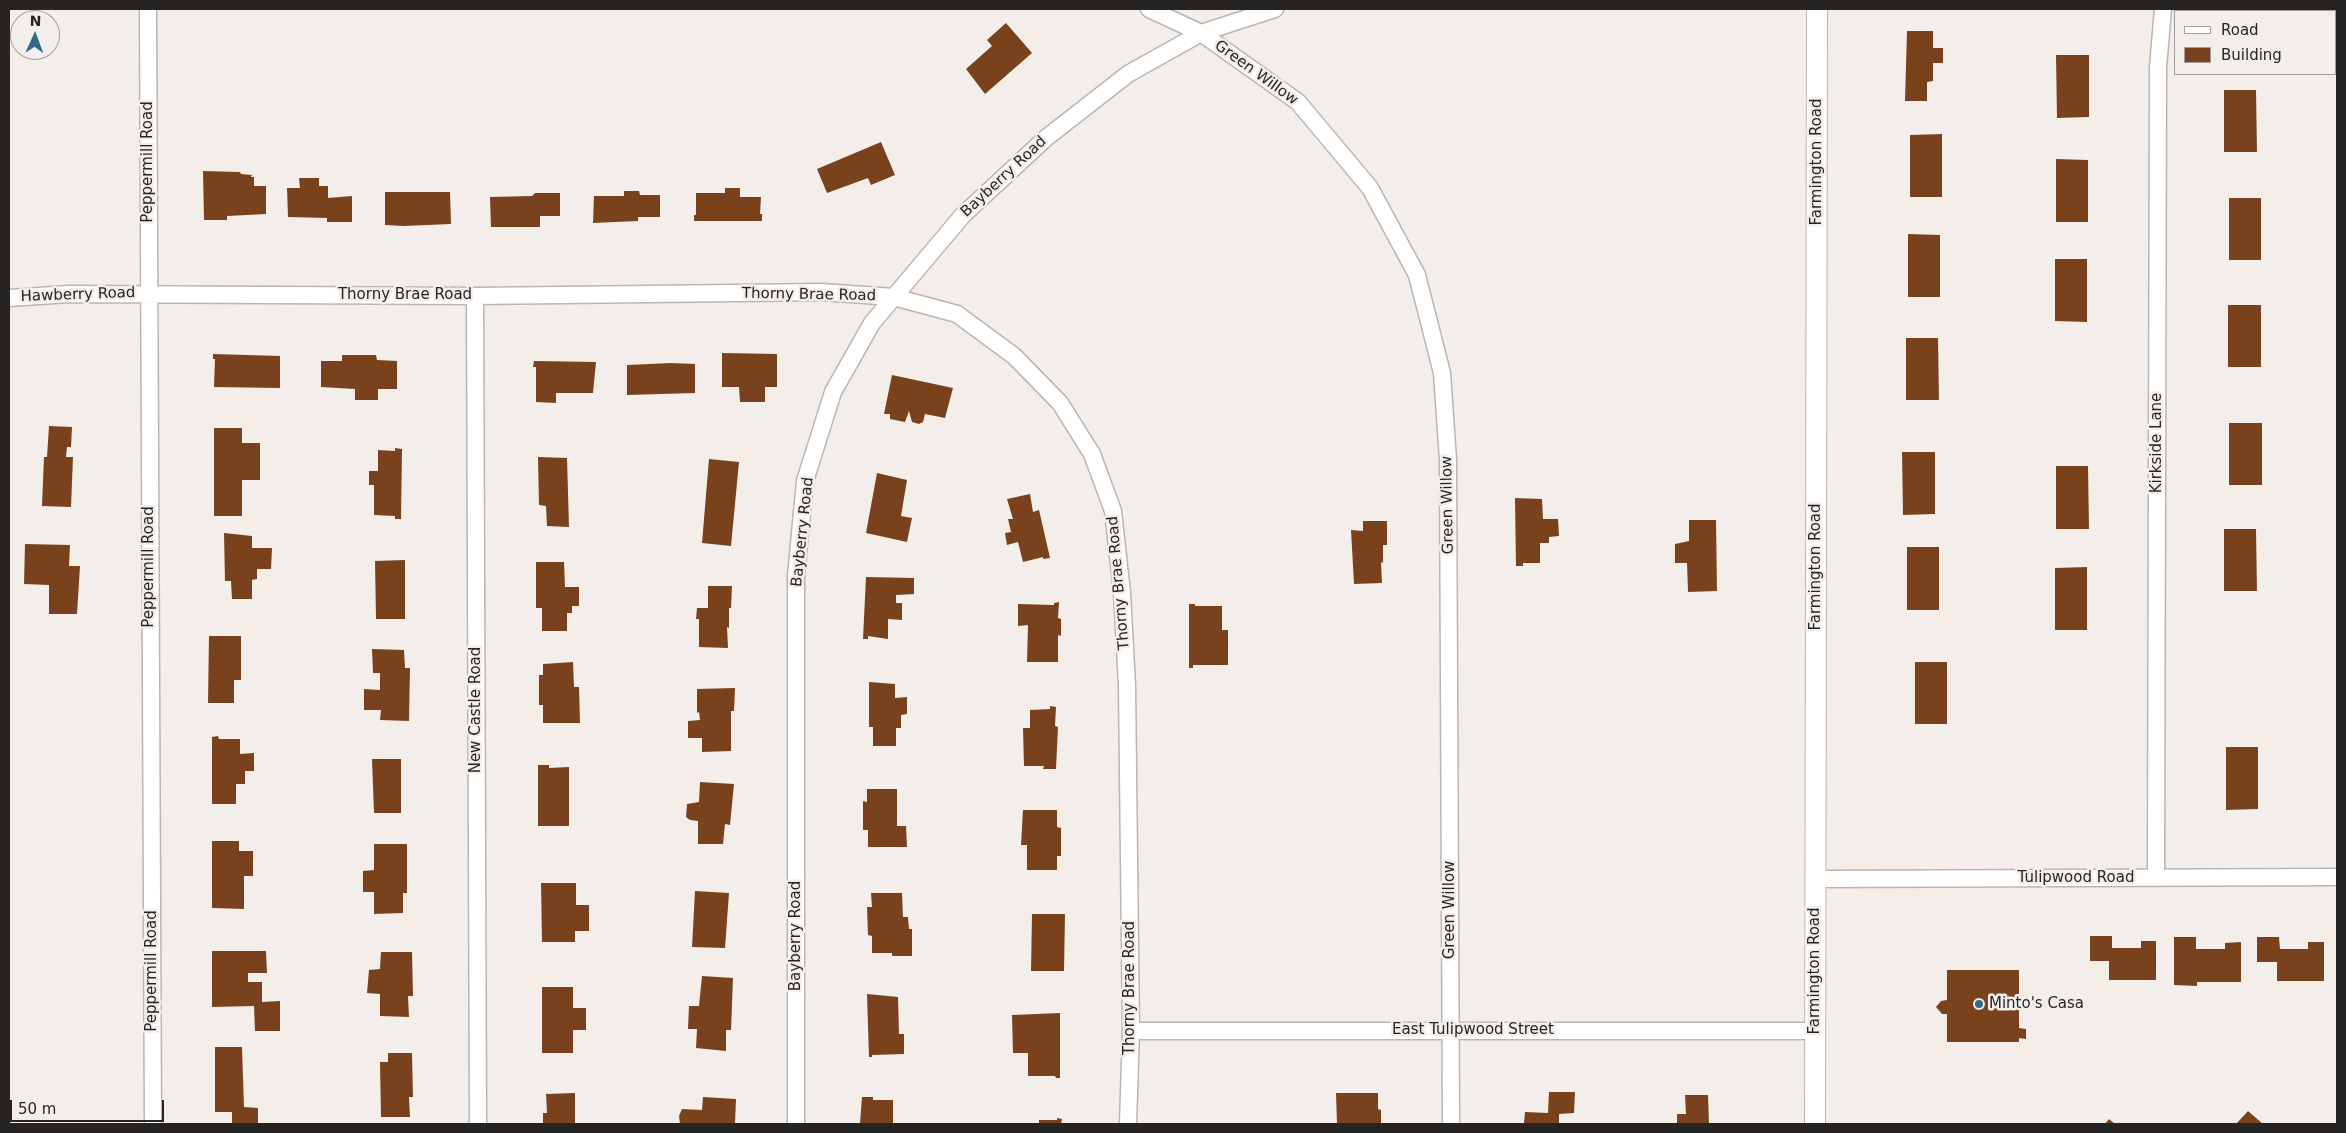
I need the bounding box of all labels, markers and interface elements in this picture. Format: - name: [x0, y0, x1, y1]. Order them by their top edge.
- north arrow: [10, 10, 60, 60]
- legend: [2174, 10, 2336, 75]
- text: N: [29, 13, 42, 29]
- text: Road: [2221, 21, 2259, 39]
- street label: Green Willow: [1211, 37, 1301, 109]
- text: Building: [2221, 46, 2282, 64]
- street label: Farmington Road: [1808, 98, 1826, 226]
- street label: Peppermill Road: [139, 101, 157, 223]
- street label: Bayberry Road: [957, 133, 1051, 221]
- street label: Hawberry Road: [20, 284, 136, 306]
- street label: Thorny Brae Road: [742, 285, 876, 305]
- street label: Thorny Brae Road: [338, 286, 472, 304]
- street label: Kirkside Lane: [2148, 393, 2166, 493]
- street label: Green Willow: [1438, 456, 1458, 554]
- street label: Bayberry Road: [788, 476, 818, 588]
- street label: Farmington Road: [1807, 503, 1825, 631]
- street label: Peppermill Road: [140, 506, 158, 628]
- street label: Thorny Brae Road: [1104, 515, 1134, 651]
- street label: New Castle Road: [467, 647, 485, 773]
- street label: Green Willow: [1441, 861, 1459, 959]
- street label: Tulipwood Road: [2018, 869, 2134, 887]
- street label: Bayberry Road: [787, 881, 805, 991]
- street label: Farmington Road: [1806, 907, 1824, 1035]
- street label: Peppermill Road: [143, 910, 161, 1032]
- street label: Thorny Brae Road: [1121, 921, 1139, 1055]
- place label: Minto's Casa: [1989, 995, 2084, 1013]
- marker: Minto's Casa: [1973, 998, 1985, 1010]
- street label: East Tulipwood Street: [1392, 1021, 1554, 1039]
- scale bar: [12, 1090, 166, 1122]
- text: 50 m: [18, 1100, 56, 1118]

